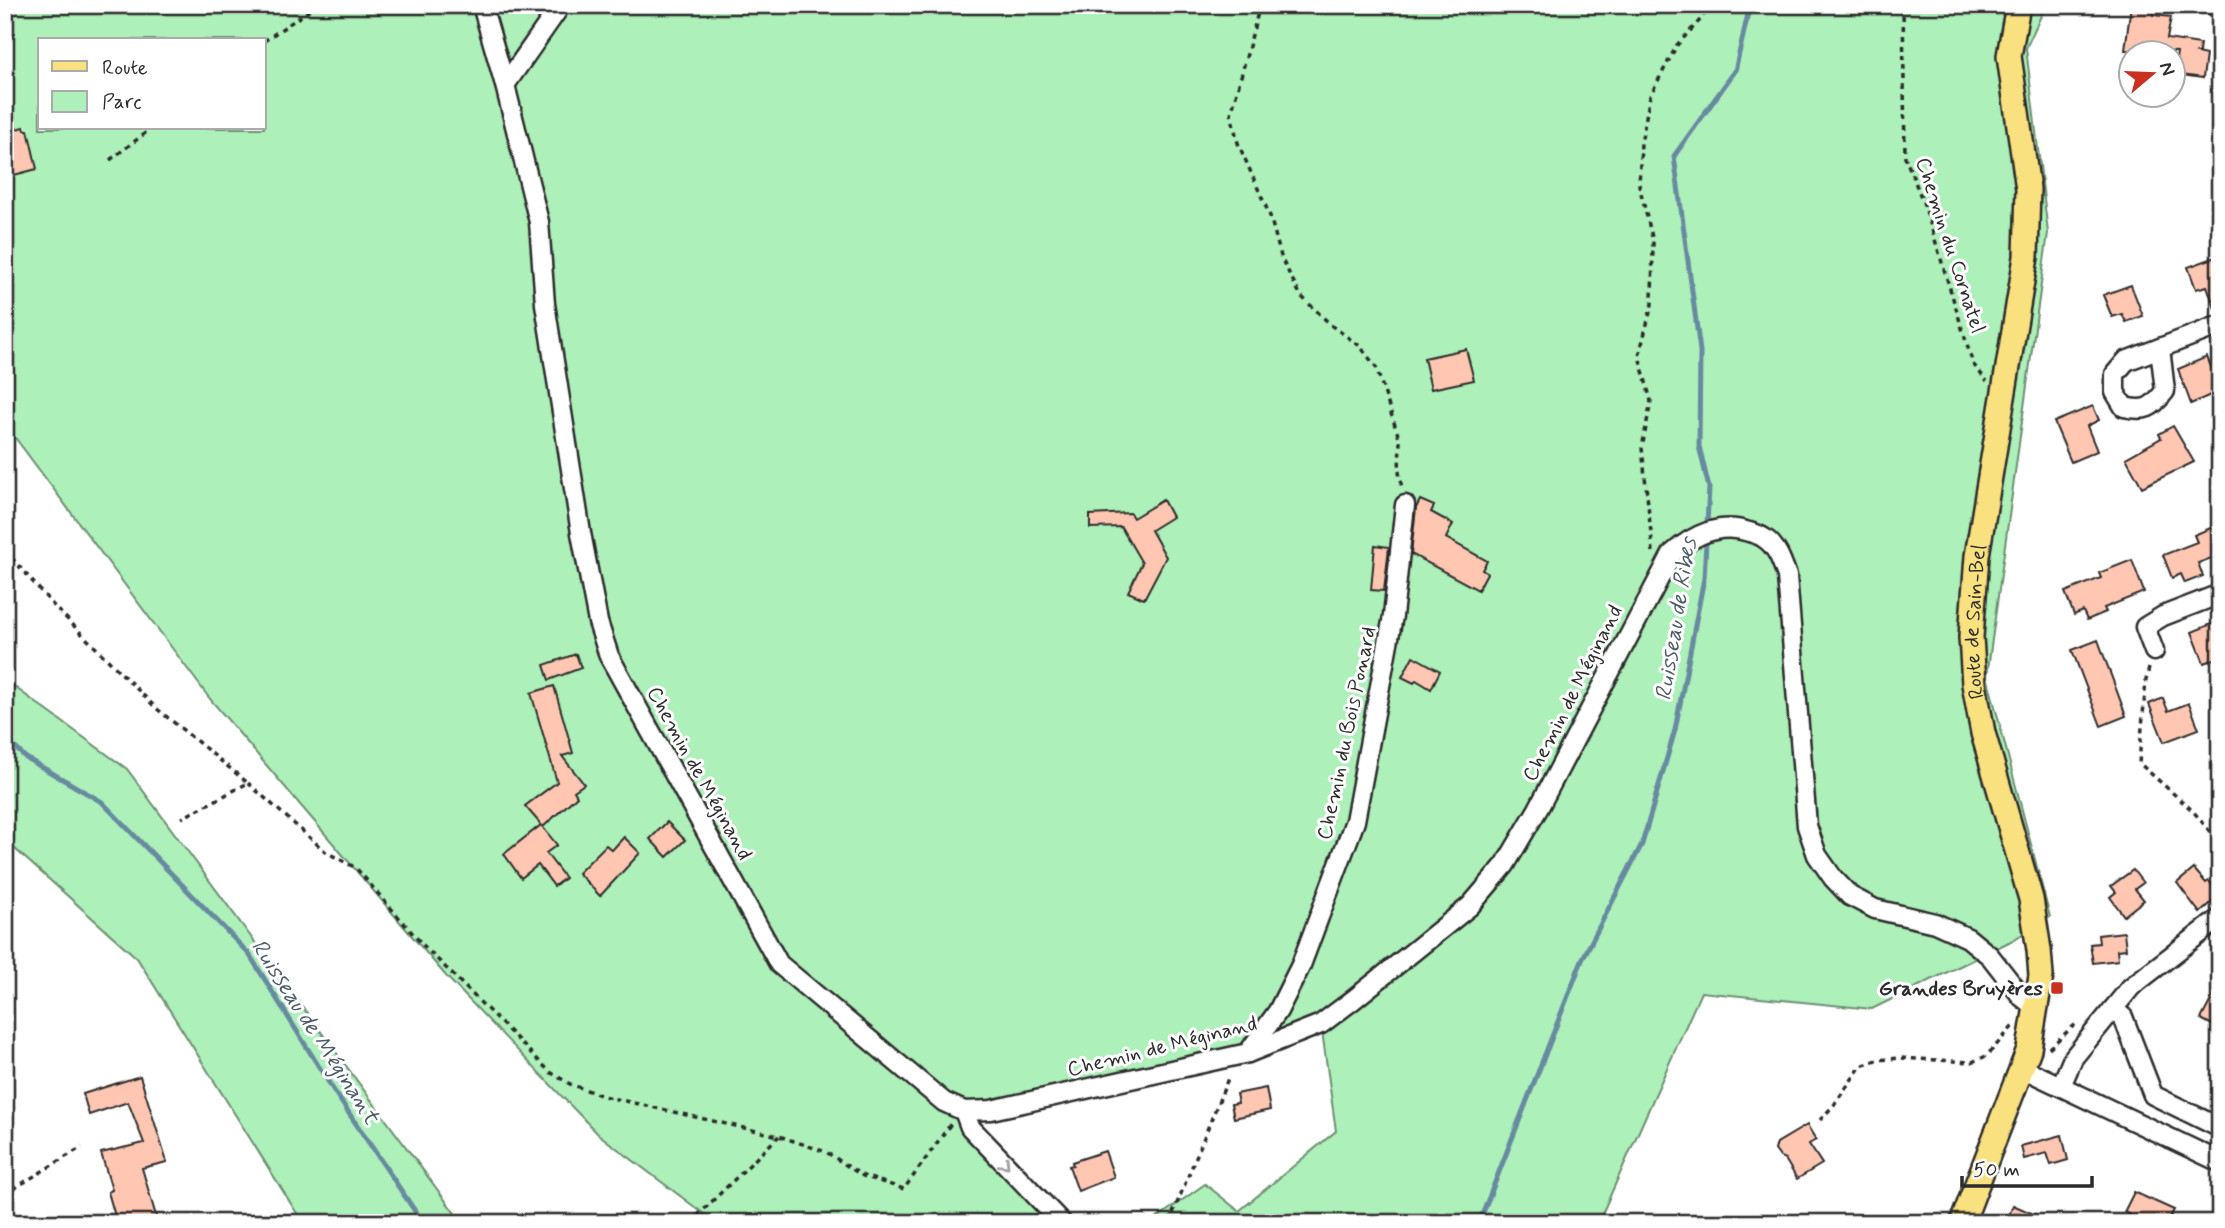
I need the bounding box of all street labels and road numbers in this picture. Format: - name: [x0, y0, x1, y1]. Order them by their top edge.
- street label: Chemin du Cornatel: [1908, 154, 1992, 337]
- street label: Route de Sain-Bel: [1958, 543, 1994, 701]
- street label: Chemin de Méginand: [1516, 600, 1630, 786]
- street label: Chemin du Bois Ponard: [1311, 624, 1383, 843]
- street label: Chemin de Méginand: [640, 682, 759, 865]
- street label: Chemin de Méginand: [1065, 1010, 1260, 1084]

